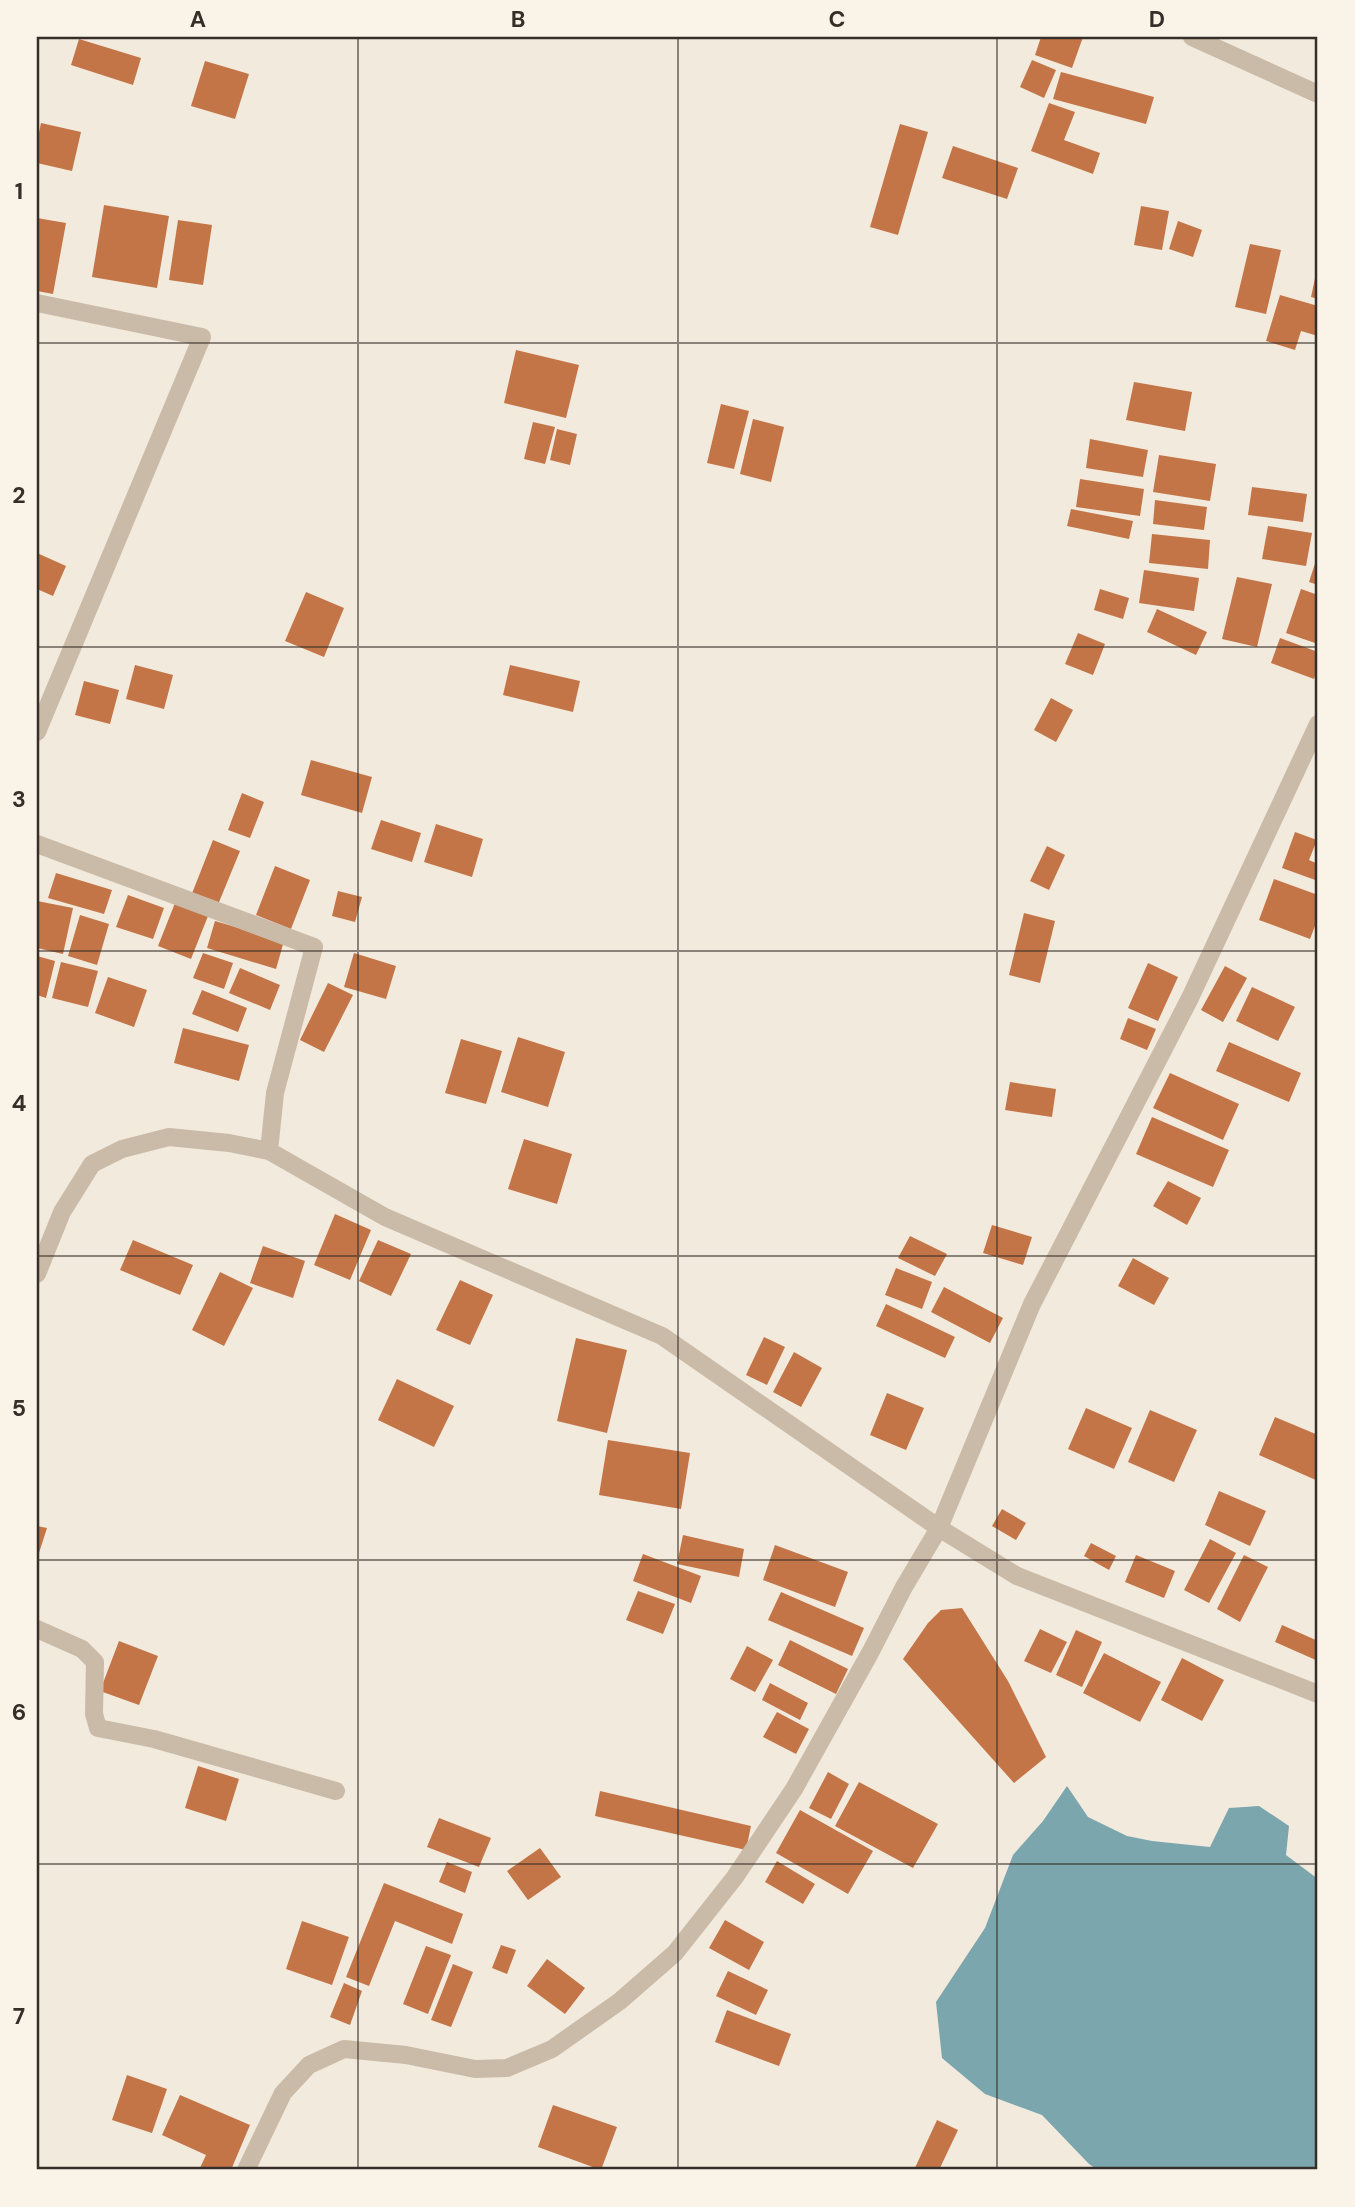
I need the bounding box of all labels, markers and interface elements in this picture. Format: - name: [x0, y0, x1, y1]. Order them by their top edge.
- text: A: [190, 4, 206, 34]
- text: B: [511, 4, 525, 34]
- text: C: [829, 4, 845, 34]
- text: D: [1149, 4, 1165, 34]
- text: 1: [15, 176, 23, 206]
- text: 2: [12, 480, 26, 510]
- text: 3: [12, 784, 26, 814]
- text: 4: [12, 1088, 27, 1118]
- text: 5: [12, 1393, 26, 1423]
- text: 6: [12, 1697, 26, 1727]
- text: 7: [13, 2001, 25, 2031]

